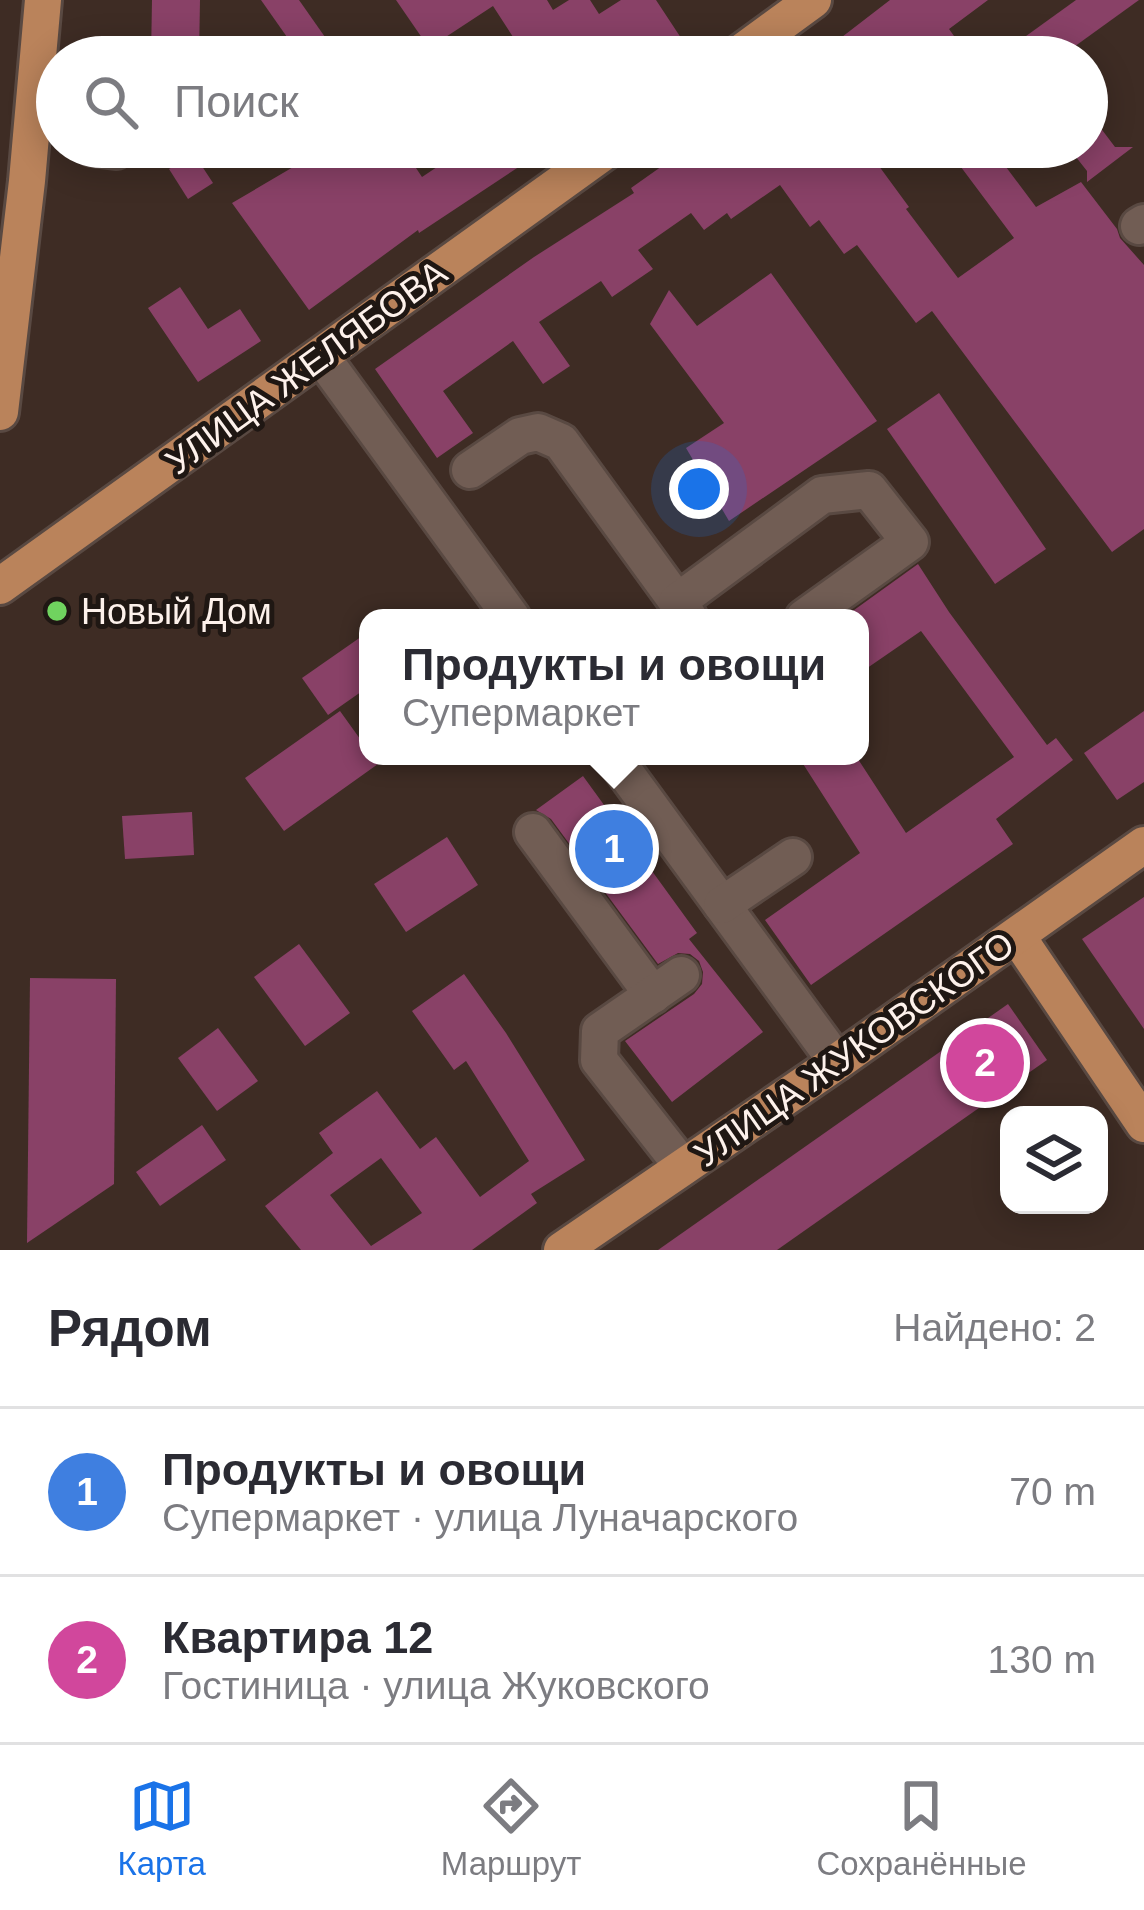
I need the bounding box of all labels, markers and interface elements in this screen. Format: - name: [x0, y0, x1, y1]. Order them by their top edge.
- search box: [36, 36, 1108, 168]
- icon: search: [78, 69, 144, 135]
- text: Поиск: [174, 76, 299, 127]
- street label: УЛИЦА ЖЕЛЯБОВА: [158, 251, 454, 483]
- your location: [669, 459, 729, 519]
- place label: Новый Дом: [81, 591, 272, 632]
- marker: Новый Дом: [44, 598, 70, 624]
- popup: [359, 609, 869, 765]
- text: Продукты и овощи: [402, 639, 826, 690]
- text: Супермаркет: [402, 691, 640, 734]
- pin: 1: [575, 804, 653, 894]
- street label: УЛИЦА ЖУКОВСКОГО: [687, 923, 1021, 1175]
- pin: 2: [946, 1018, 1024, 1108]
- map controls: [1000, 1106, 1108, 1214]
- button: layers: [1000, 1106, 1108, 1214]
- text: Рядом: [48, 1300, 212, 1357]
- text: Найдено: 2: [893, 1306, 1096, 1349]
- text: Продукты и овощи: [162, 1444, 586, 1495]
- text: 1: [76, 1470, 98, 1513]
- text: 70 m: [1009, 1470, 1096, 1513]
- text: Супермаркет · улица Луначарского: [162, 1496, 798, 1539]
- text: Квартира 12: [162, 1612, 433, 1663]
- text: 2: [76, 1638, 98, 1681]
- text: 130 m: [988, 1638, 1096, 1681]
- text: Гостиница · улица Жуковского: [162, 1664, 710, 1707]
- tab: Карта: [117, 1773, 206, 1883]
- tab: Маршрут: [441, 1773, 581, 1883]
- tab: Сохранённые: [816, 1773, 1027, 1883]

